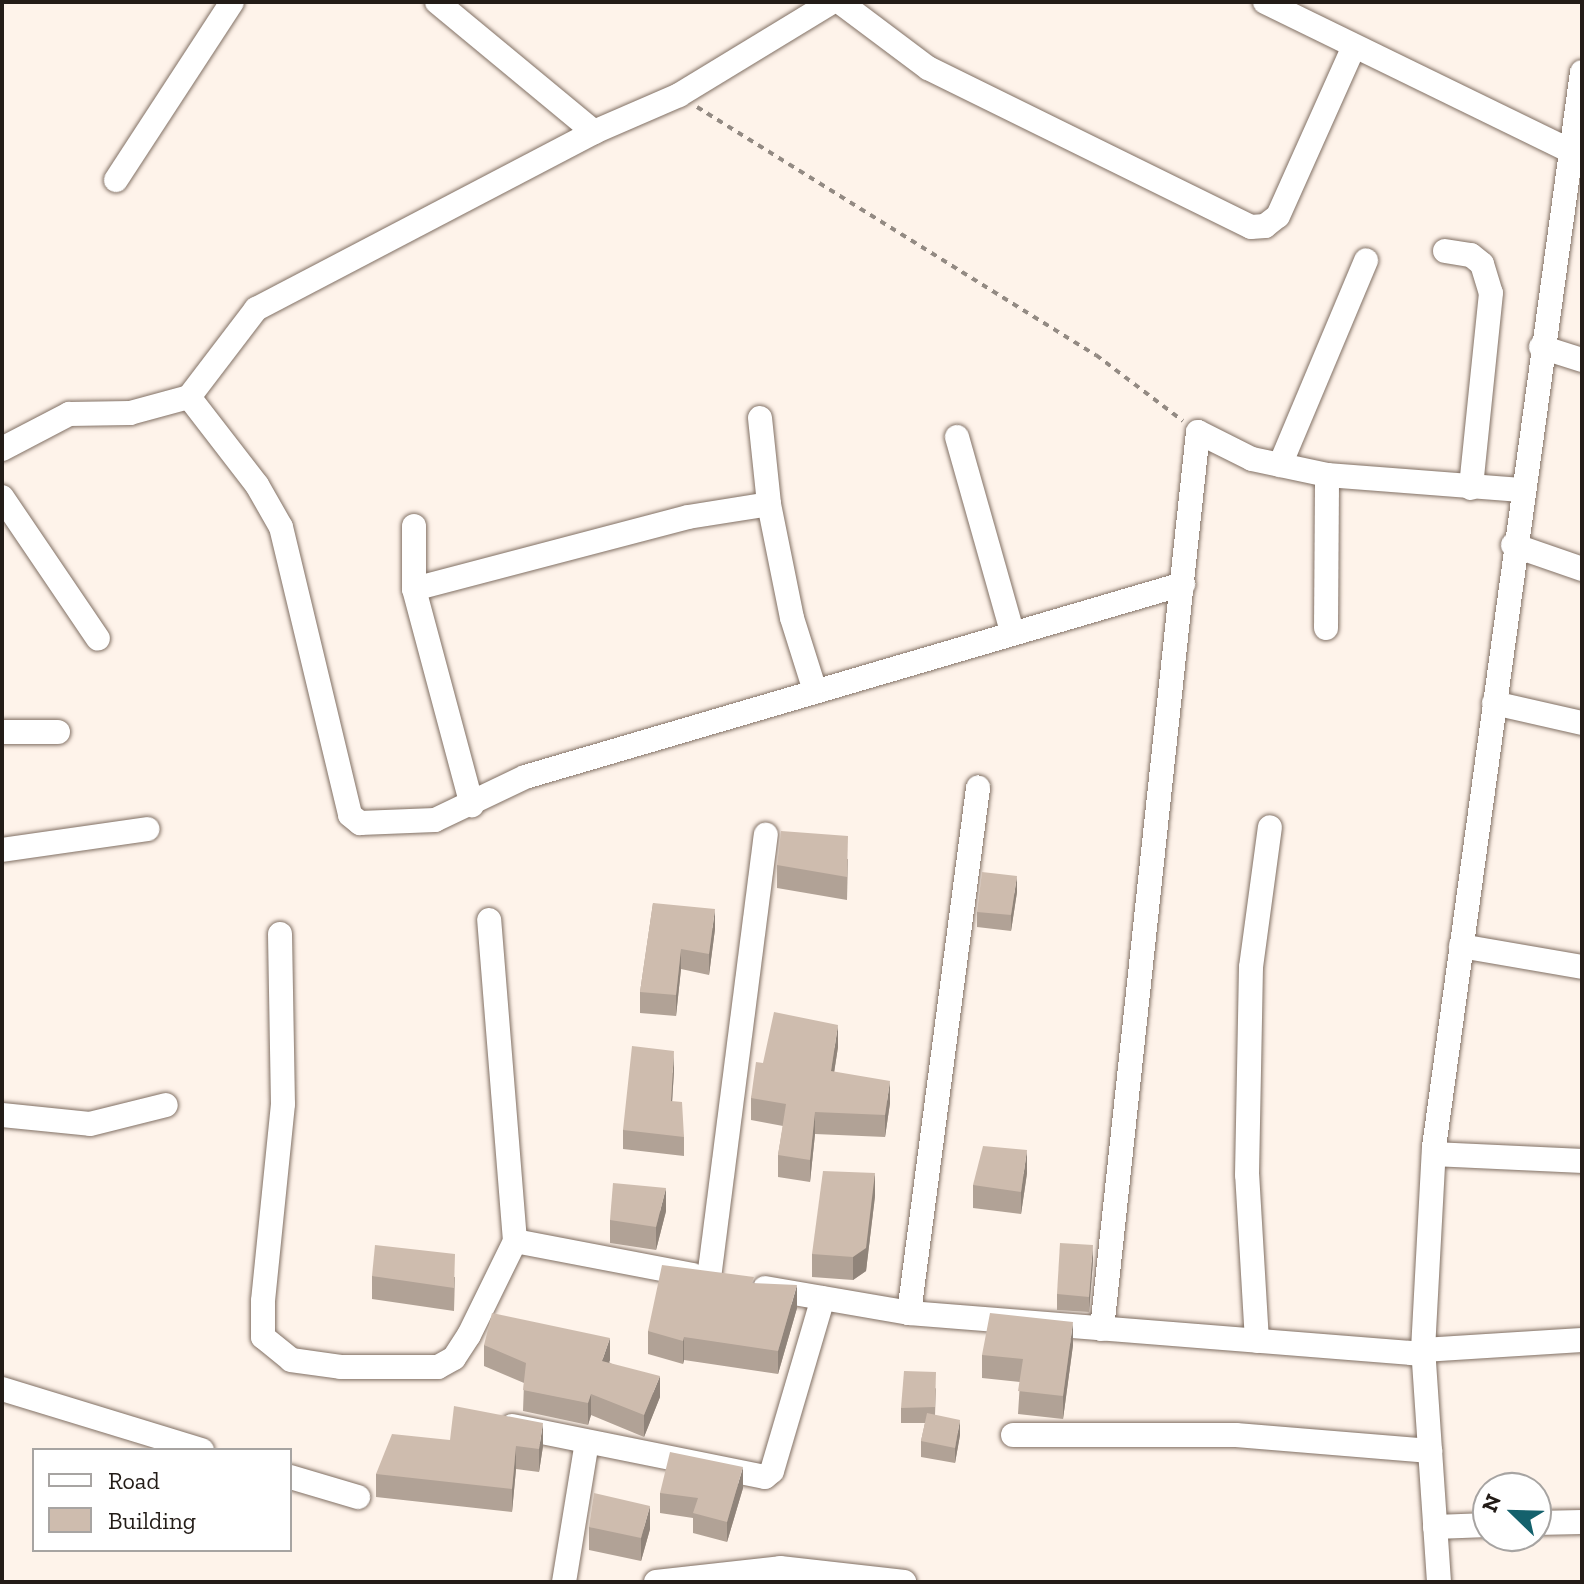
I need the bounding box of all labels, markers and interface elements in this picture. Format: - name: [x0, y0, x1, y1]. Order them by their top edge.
- legend: [32, 1448, 292, 1552]
- text: Road: [108, 1466, 160, 1495]
- north arrow: [1472, 1472, 1552, 1552]
- text: N: [1476, 1490, 1507, 1516]
- text: Building: [108, 1506, 196, 1535]

